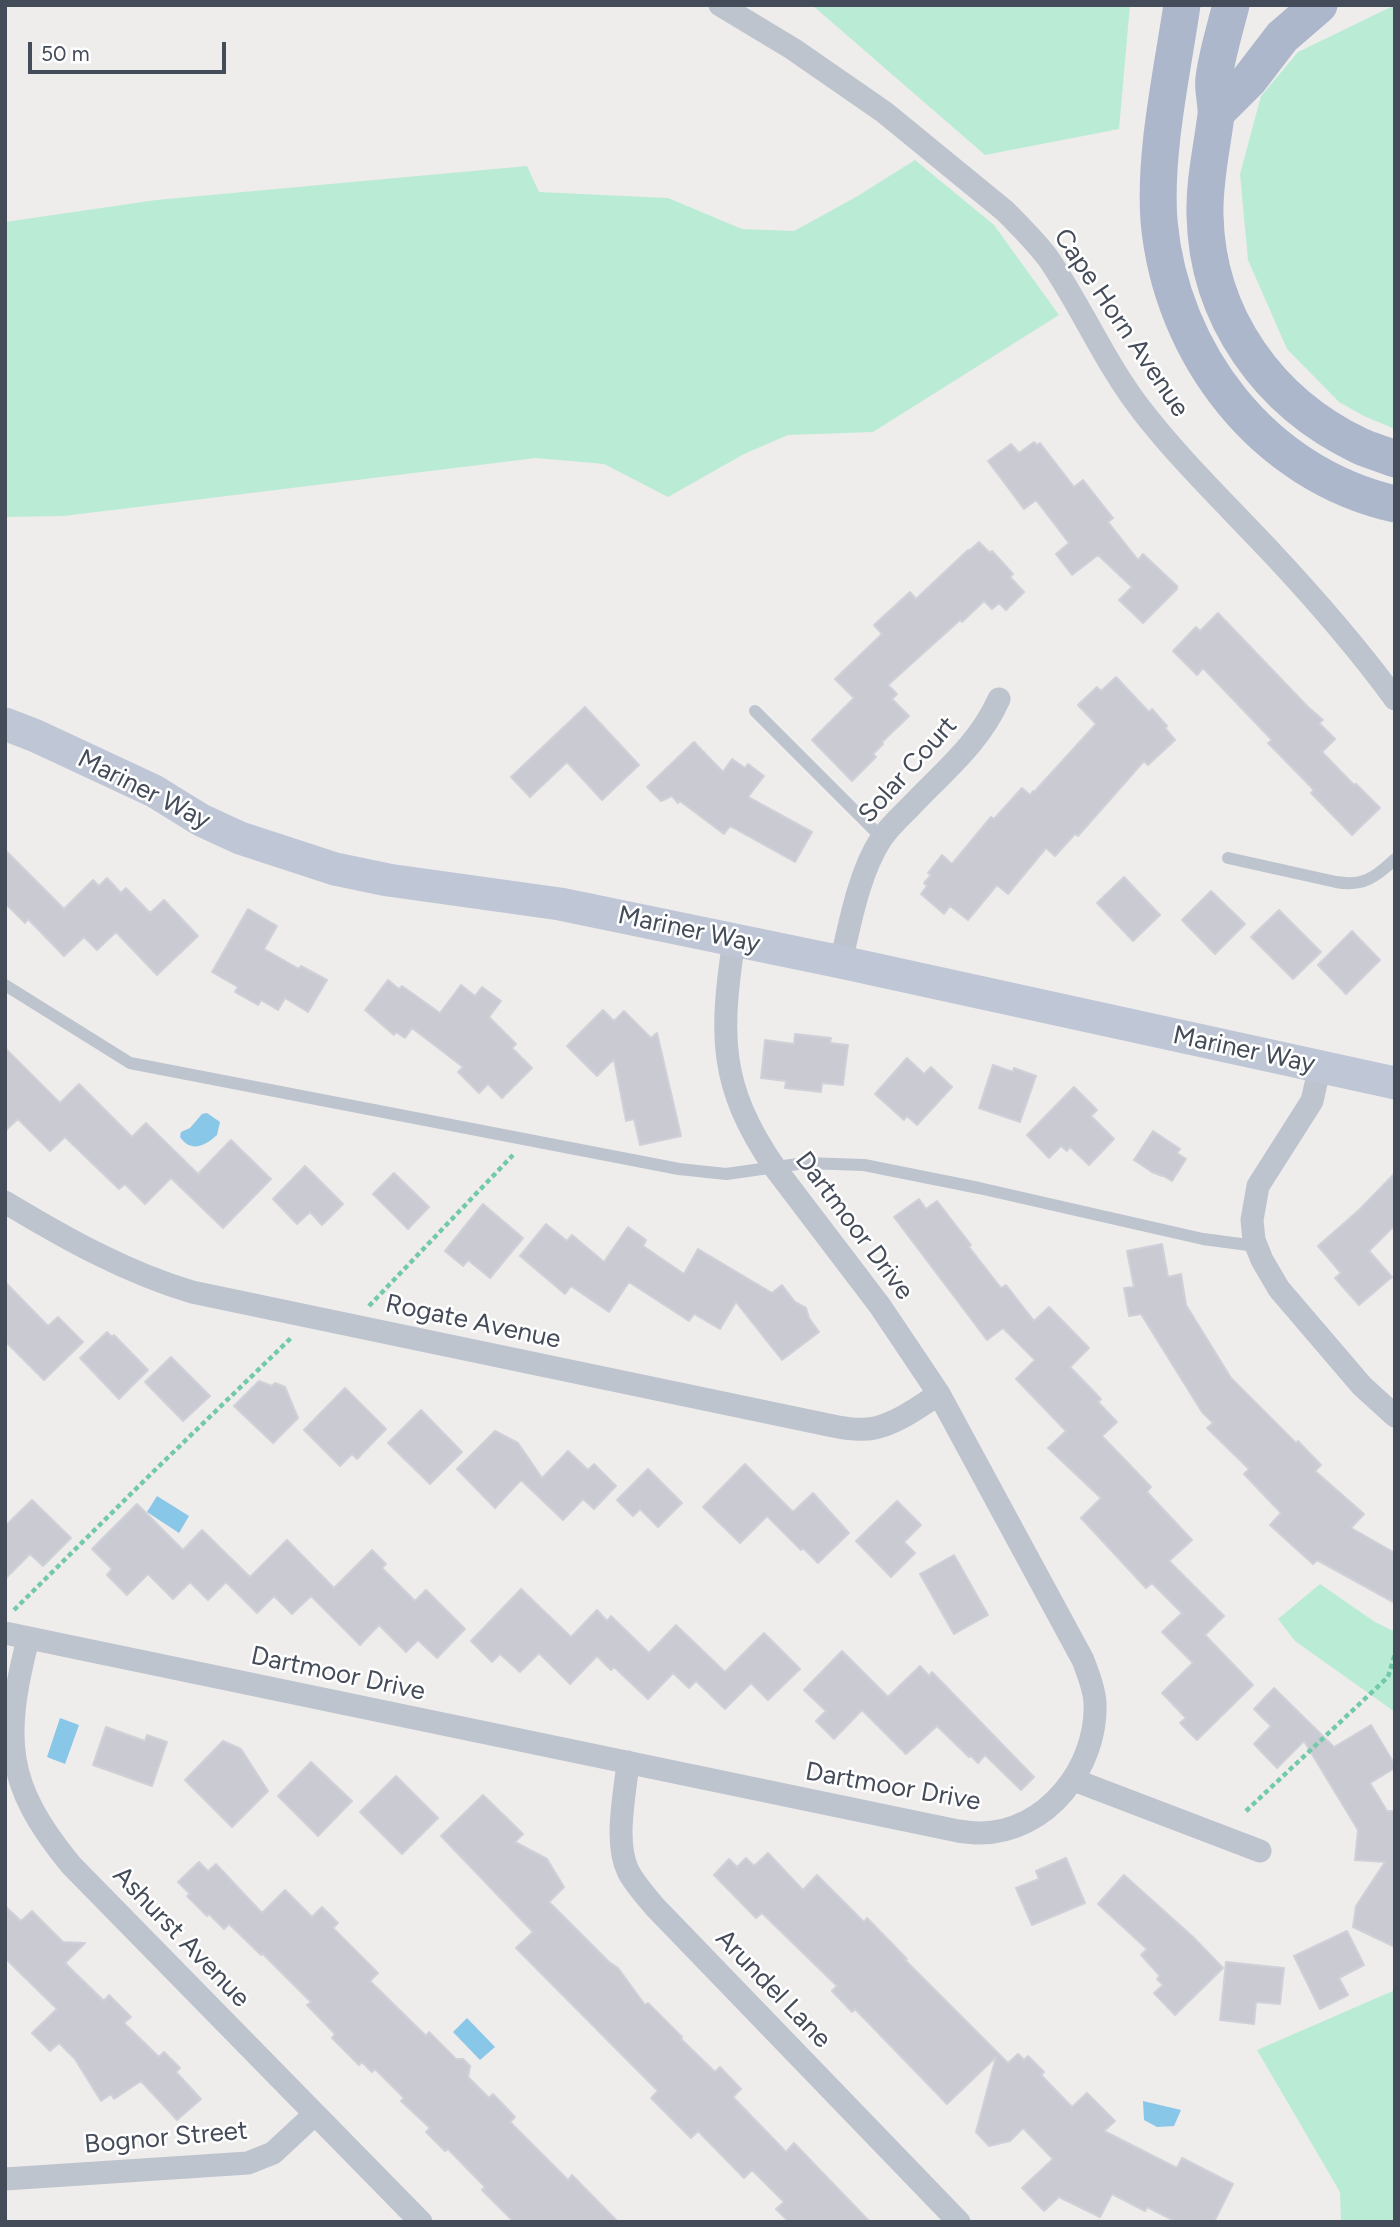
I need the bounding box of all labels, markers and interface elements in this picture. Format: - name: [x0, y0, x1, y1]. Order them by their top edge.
- scale bar: [32, 28, 229, 72]
- text: 50 m: [41, 41, 90, 66]
- street label: Cape Horn Avenue: [1046, 223, 1196, 423]
- street label: Solar Court: [852, 710, 964, 830]
- street label: Mariner Way: [72, 743, 216, 837]
- street label: Mariner Way: [615, 900, 763, 960]
- street label: Mariner Way: [1170, 1020, 1318, 1080]
- street label: Dartmoor Drive: [788, 1146, 920, 1306]
- street label: Rogate Avenue: [383, 1288, 563, 1356]
- street label: Dartmoor Drive: [248, 1640, 428, 1708]
- street label: Dartmoor Drive: [803, 1756, 983, 1818]
- street label: Ashurst Avenue: [106, 1860, 256, 2014]
- street label: Arundel Lane: [709, 1923, 837, 2055]
- street label: Bognor Street: [83, 2115, 249, 2161]

